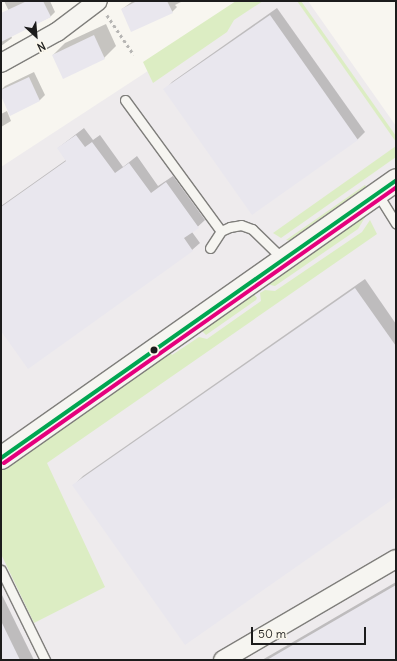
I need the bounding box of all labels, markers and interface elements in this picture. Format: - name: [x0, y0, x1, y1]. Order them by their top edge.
- north arrow: [16, 16, 56, 56]
- text: N: [35, 39, 48, 55]
- unlabelled marker: [149, 345, 159, 355]
- scale bar: [253, 619, 368, 645]
- text: 50 m: [258, 626, 286, 641]

